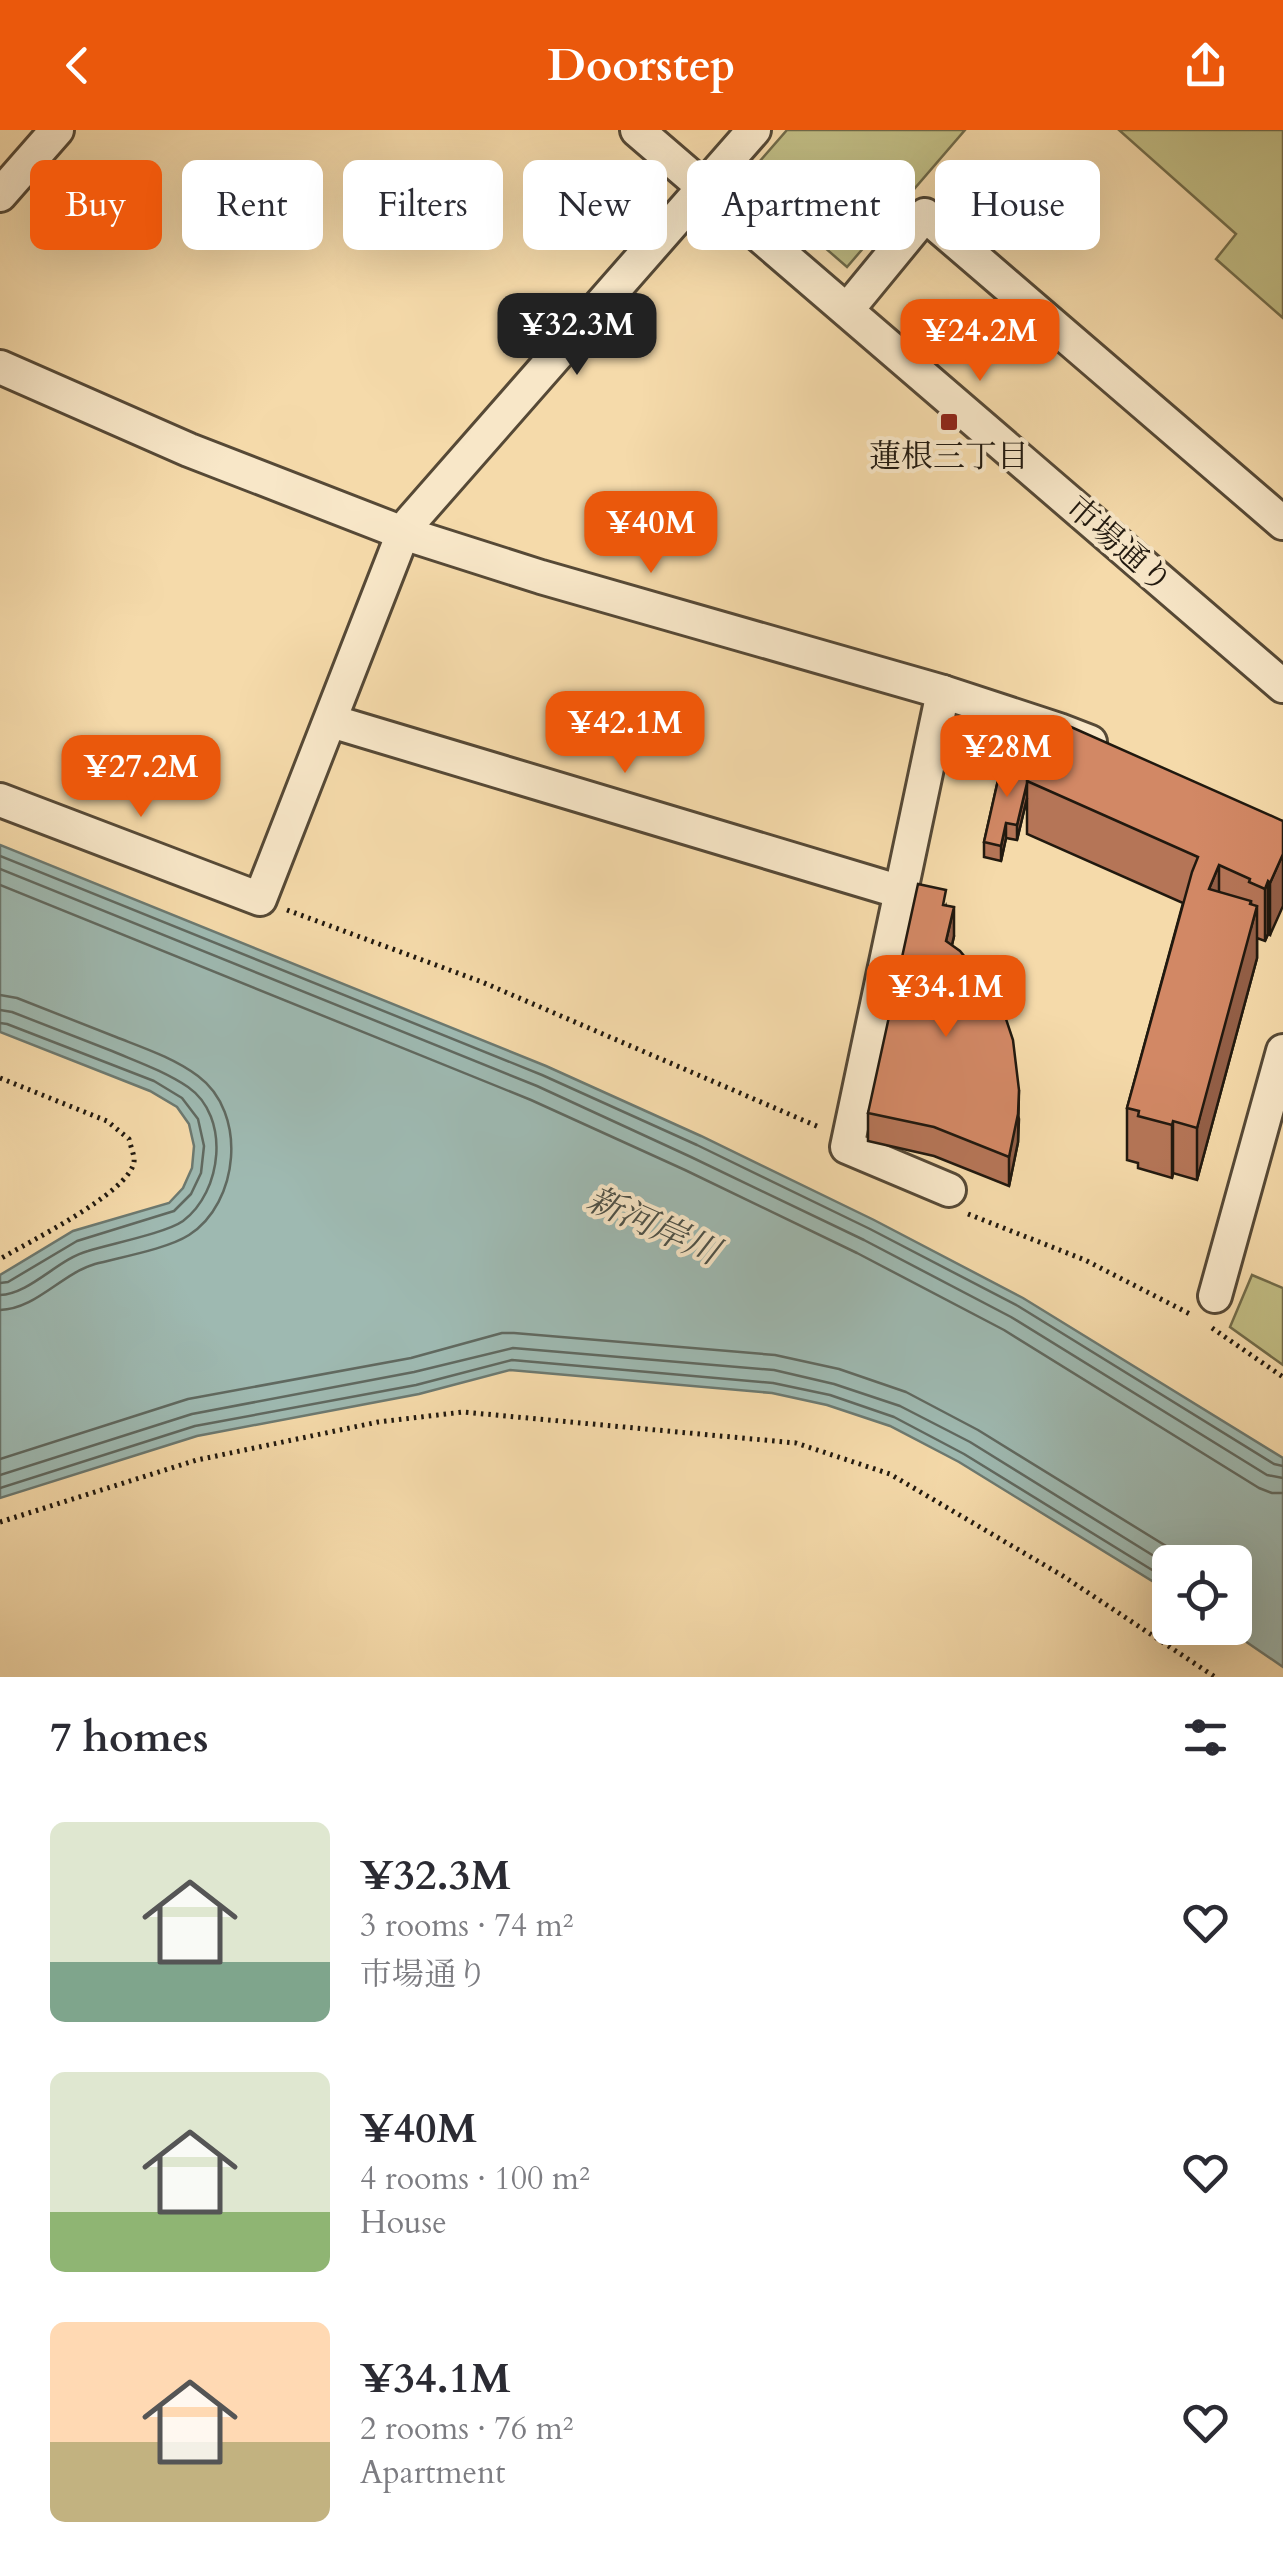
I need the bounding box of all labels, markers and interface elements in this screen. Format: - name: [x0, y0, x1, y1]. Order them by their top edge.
- text: Doorstep: [547, 35, 736, 96]
- icon: back: [50, 38, 105, 93]
- icon: share: [1178, 38, 1233, 93]
- chip: Buy: [30, 160, 162, 250]
- chip: Rent: [182, 160, 323, 250]
- chip: Filters: [343, 160, 503, 250]
- chip: New: [523, 160, 667, 250]
- chip: Apartment: [687, 160, 915, 250]
- chip: House: [935, 160, 1100, 250]
- pin: ¥32.3M: [496, 293, 658, 378]
- pin: ¥24.2M: [899, 299, 1061, 384]
- text: ¥32.3M: [519, 303, 635, 347]
- text: ¥24.2M: [922, 309, 1038, 353]
- marker: 蓮根三丁目: [938, 411, 960, 433]
- place label: 蓮根三丁目: [869, 435, 1029, 479]
- street label: 市場通り: [1056, 486, 1182, 604]
- pin: ¥40M: [592, 491, 710, 576]
- text: ¥40M: [606, 501, 696, 545]
- pin: ¥42.1M: [544, 691, 706, 776]
- text: ¥42.1M: [567, 701, 683, 745]
- pin: ¥28M: [948, 715, 1066, 800]
- text: ¥28M: [962, 725, 1052, 769]
- pin: ¥27.2M: [60, 735, 222, 820]
- text: ¥27.2M: [83, 745, 199, 789]
- pin: ¥34.1M: [865, 955, 1027, 1040]
- text: ¥34.1M: [888, 965, 1004, 1009]
- water label: 新河岸川: [579, 1176, 730, 1278]
- map controls: [1152, 1545, 1252, 1645]
- button: locate: [1152, 1545, 1252, 1645]
- text: 7 homes: [50, 1709, 208, 1766]
- icon: filters: [1178, 1710, 1233, 1765]
- text: ¥32.3M: [360, 1847, 511, 1904]
- icon: home: [130, 1862, 250, 1982]
- icon: heart: [1178, 1895, 1233, 1950]
- text: 3 rooms · 74 m²: [360, 1904, 573, 1948]
- text: 市場通り: [360, 1953, 488, 1997]
- text: ¥40M: [360, 2100, 477, 2157]
- icon: home: [130, 2112, 250, 2232]
- icon: heart: [1178, 2145, 1233, 2200]
- text: 4 rooms · 100 m²: [360, 2157, 590, 2201]
- text: House: [360, 2201, 447, 2245]
- text: ¥34.1M: [360, 2350, 511, 2407]
- icon: home: [130, 2362, 250, 2482]
- icon: heart: [1178, 2395, 1233, 2450]
- text: 2 rooms · 76 m²: [360, 2407, 573, 2451]
- text: Apartment: [360, 2451, 505, 2495]

